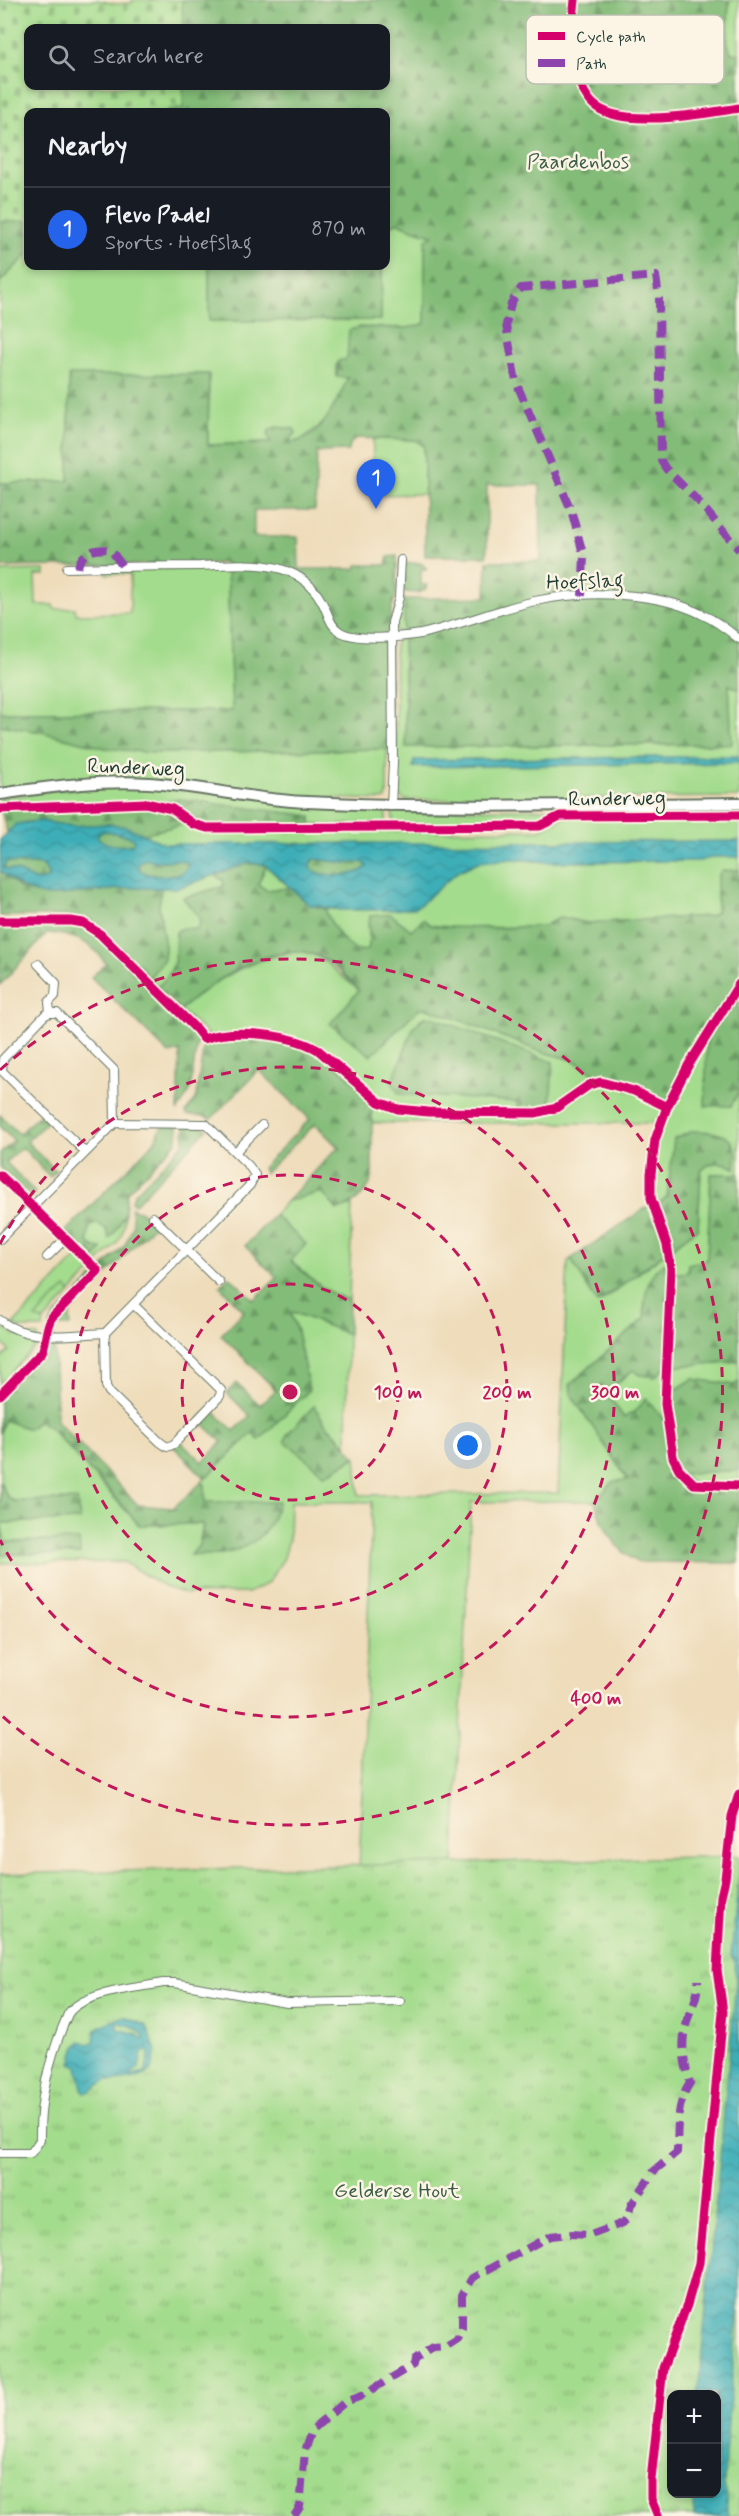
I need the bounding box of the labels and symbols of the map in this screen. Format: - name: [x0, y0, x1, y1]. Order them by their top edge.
- legend: [526, 15, 724, 84]
- text: Cycle path: [576, 27, 646, 48]
- text: Path: [576, 54, 607, 75]
- park label: Paardenbos: [527, 148, 629, 176]
- pin: 1: [356, 460, 395, 509]
- street label: Hoefslag: [546, 567, 624, 599]
- street label: Runderweg: [87, 752, 185, 785]
- street label: Runderweg: [568, 784, 666, 815]
- text: 100 m: [374, 1381, 422, 1405]
- text: 200 m: [482, 1381, 532, 1405]
- text: 300 m: [591, 1381, 639, 1405]
- centre of rings: [280, 1382, 300, 1402]
- your location: [453, 1431, 482, 1460]
- text: 400 m: [571, 1687, 621, 1711]
- park label: Gelderse Hout: [334, 2177, 461, 2205]

